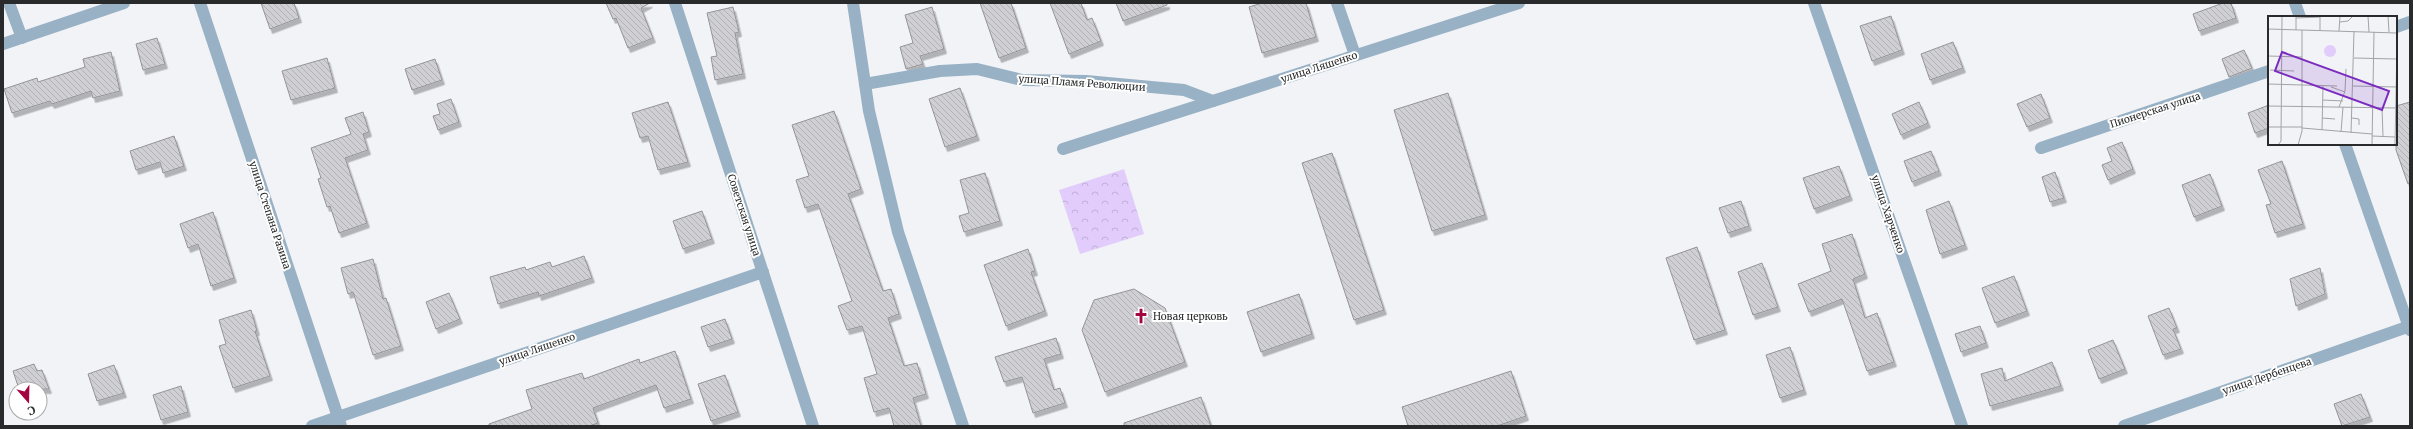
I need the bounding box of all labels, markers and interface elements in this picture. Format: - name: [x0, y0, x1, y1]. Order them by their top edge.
- inset map: [2268, 16, 2397, 145]
- street label: улица Ляшенко: [1279, 48, 1359, 85]
- street label: улица Пламя Революции: [1018, 72, 1146, 94]
- street label: Пионерская улица: [2108, 89, 2203, 131]
- street label: улица Степана Разина: [246, 159, 294, 271]
- street label: Советская улица: [725, 172, 764, 258]
- street label: улица Харченко: [1869, 173, 1907, 255]
- church icon: Новая церковь: [1132, 307, 1150, 325]
- place label: Новая церковь: [1153, 310, 1228, 323]
- street label: улица Ляшенко: [497, 330, 577, 368]
- street label: улица Дербенцева: [2221, 354, 2314, 397]
- north arrow: [8, 381, 48, 421]
- text: С: [26, 403, 37, 418]

